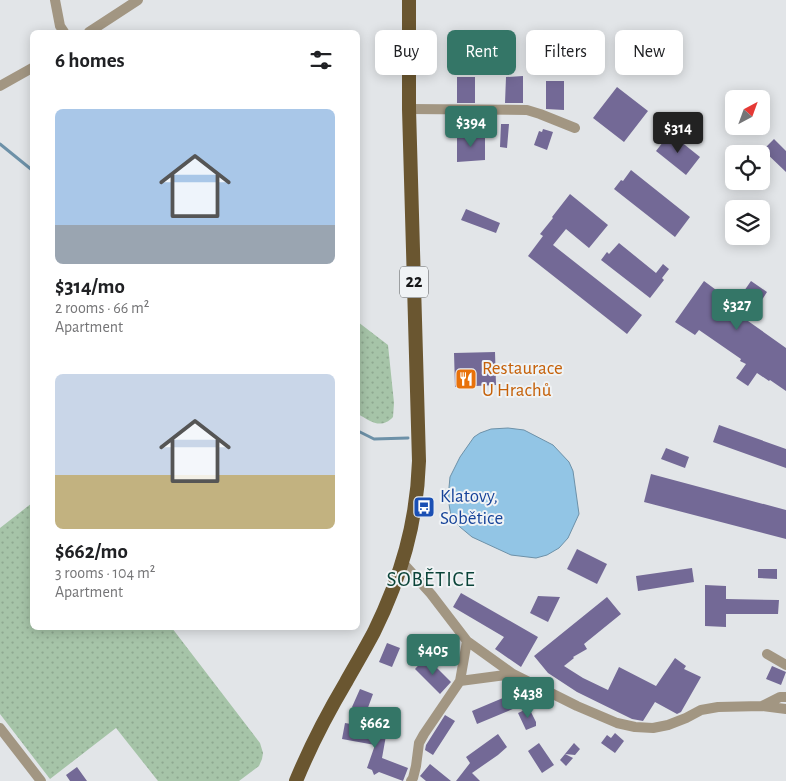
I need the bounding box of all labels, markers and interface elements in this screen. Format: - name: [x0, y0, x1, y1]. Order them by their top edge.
- chip: Buy: [375, 30, 437, 75]
- chip: Rent: [447, 30, 516, 75]
- chip: Filters: [526, 30, 605, 75]
- chip: New: [615, 30, 683, 75]
- icon: filters: [307, 46, 335, 74]
- text: 6 homes: [55, 50, 125, 71]
- north arrow: [725, 90, 770, 135]
- map controls: [725, 90, 770, 245]
- pin: $394: [441, 106, 501, 148]
- pin: $314: [648, 112, 708, 154]
- text: $394: [456, 114, 486, 130]
- text: $314: [664, 120, 692, 136]
- icon: home: [150, 141, 240, 231]
- button: locate: [725, 145, 770, 190]
- button: layers: [725, 200, 770, 245]
- road number: 22: [400, 266, 428, 298]
- text: $314/mo: [55, 276, 125, 297]
- pin: $327: [707, 288, 767, 331]
- text: $327: [723, 297, 751, 313]
- text: 2 rooms · 66 m²: [55, 300, 149, 316]
- text: Apartment: [55, 319, 123, 335]
- place label: Restaurace U Hrachů: [482, 359, 563, 400]
- restaurant icon: Restaurace U Hrachů: [454, 367, 478, 391]
- icon: home: [150, 406, 240, 496]
- place label: Klatovy, Sobětice: [440, 487, 503, 528]
- bus stop icon: Klatovy, Sobětice: [412, 495, 436, 519]
- text: $662/mo: [55, 541, 128, 562]
- text: 3 rooms · 104 m²: [55, 565, 155, 581]
- district label: SOBĚTICE: [386, 568, 476, 590]
- text: Apartment: [55, 584, 123, 600]
- pin: $405: [403, 634, 463, 676]
- text: $405: [418, 642, 448, 658]
- pin: $438: [498, 676, 558, 719]
- text: $438: [513, 685, 543, 701]
- pin: $662: [345, 706, 405, 749]
- text: $662: [360, 715, 390, 731]

